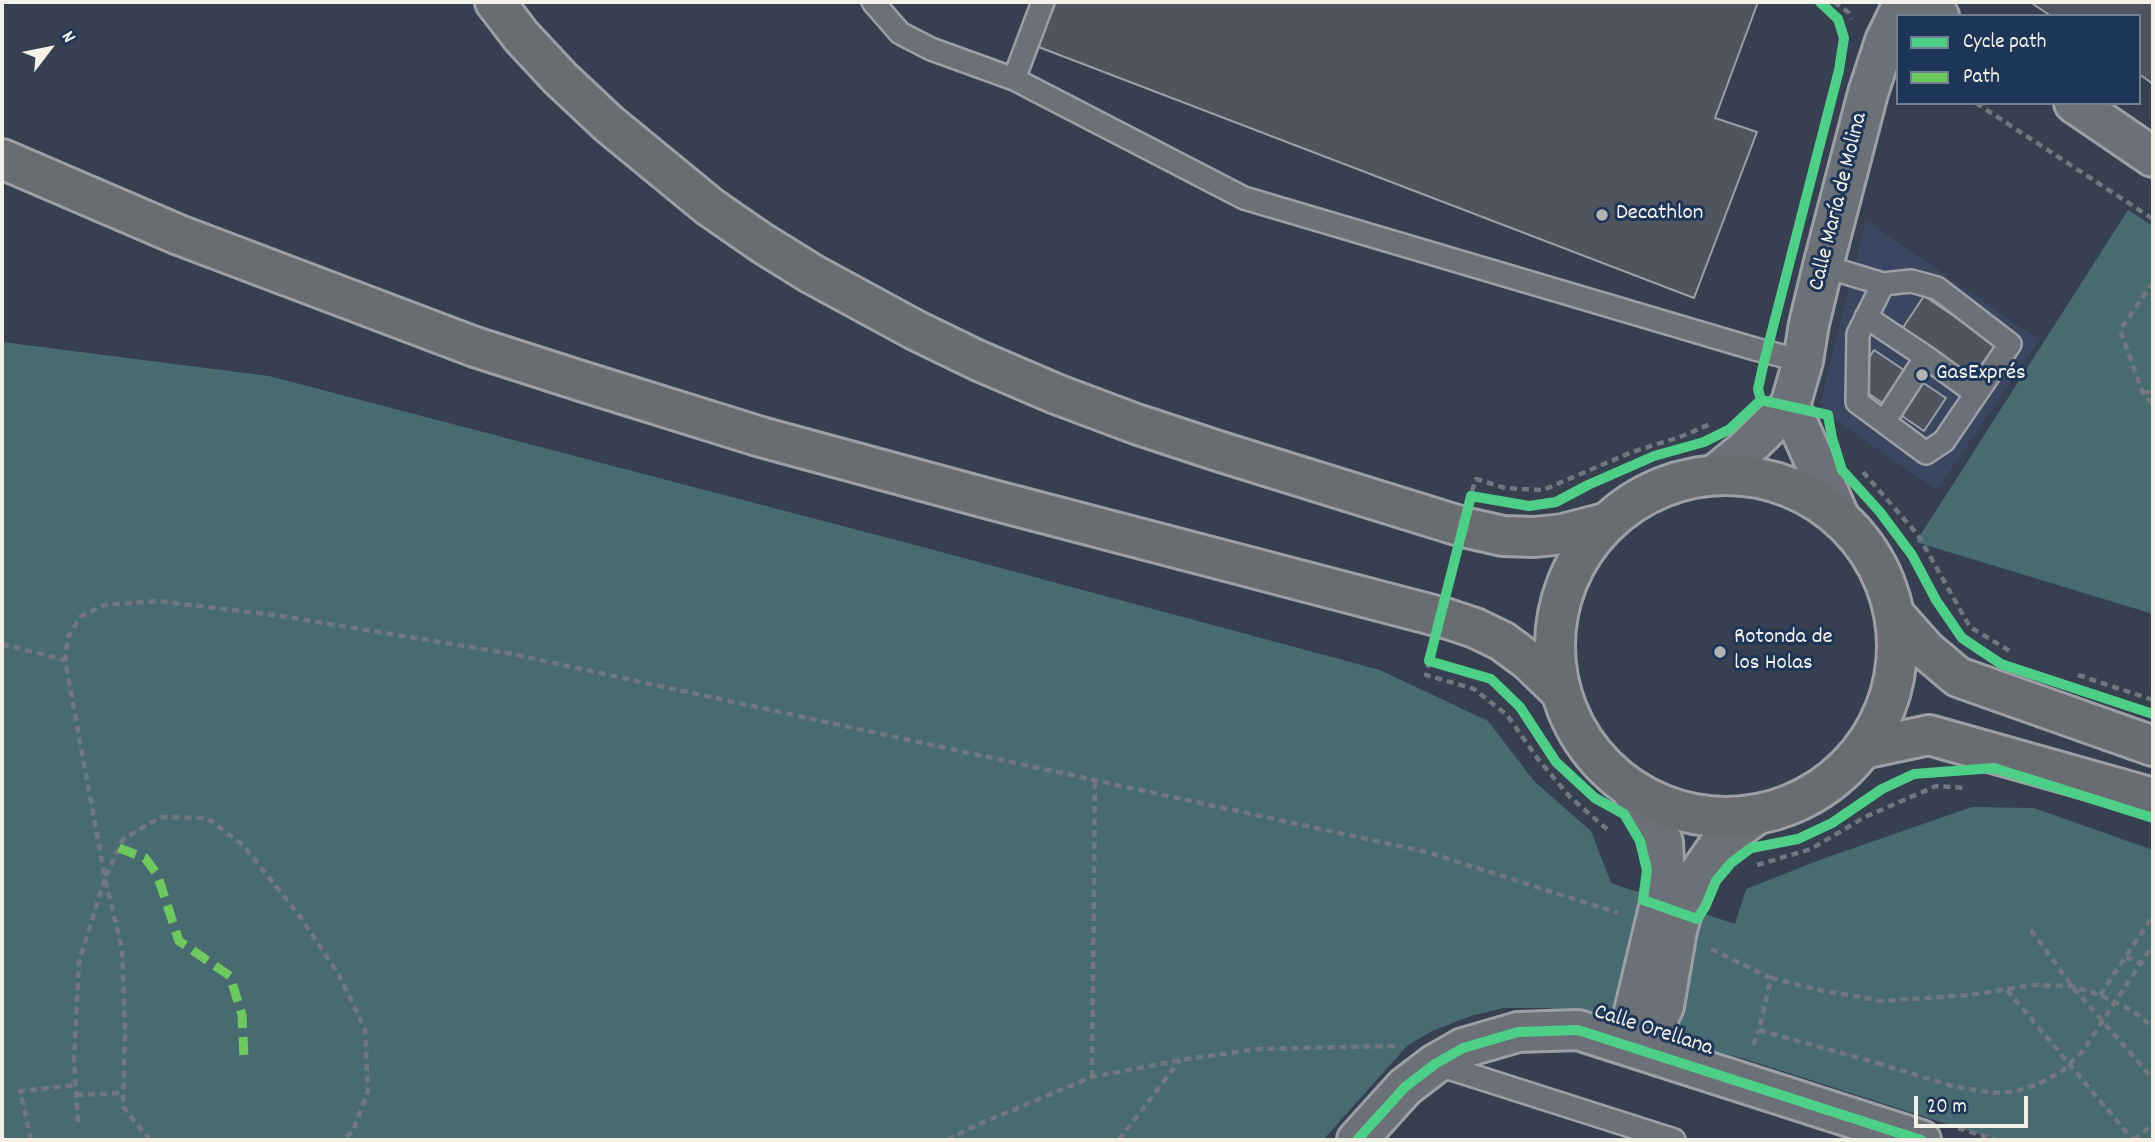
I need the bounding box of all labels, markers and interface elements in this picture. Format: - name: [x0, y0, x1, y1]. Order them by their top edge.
- north arrow: [14, 14, 84, 84]
- legend: [1896, 14, 2141, 105]
- text: N: [53, 26, 81, 49]
- text: Cycle path: [1963, 28, 2046, 58]
- text: Path: [1963, 63, 2000, 93]
- street label: Calle María de Molina: [1805, 110, 1875, 294]
- place label: Decathlon: [1616, 201, 1703, 229]
- marker: Decathlon: [1594, 207, 1610, 223]
- place label: GasExprés: [1936, 361, 2026, 389]
- marker: GasExprés: [1914, 367, 1930, 383]
- place label: Rotonda de los Holas: [1734, 625, 1833, 679]
- marker: Rotonda de los Holas: [1712, 644, 1728, 660]
- street label: Calle Orellana: [1590, 1000, 1716, 1064]
- scale bar: [1917, 1082, 2031, 1126]
- text: 20 m: [1927, 1093, 1967, 1123]

